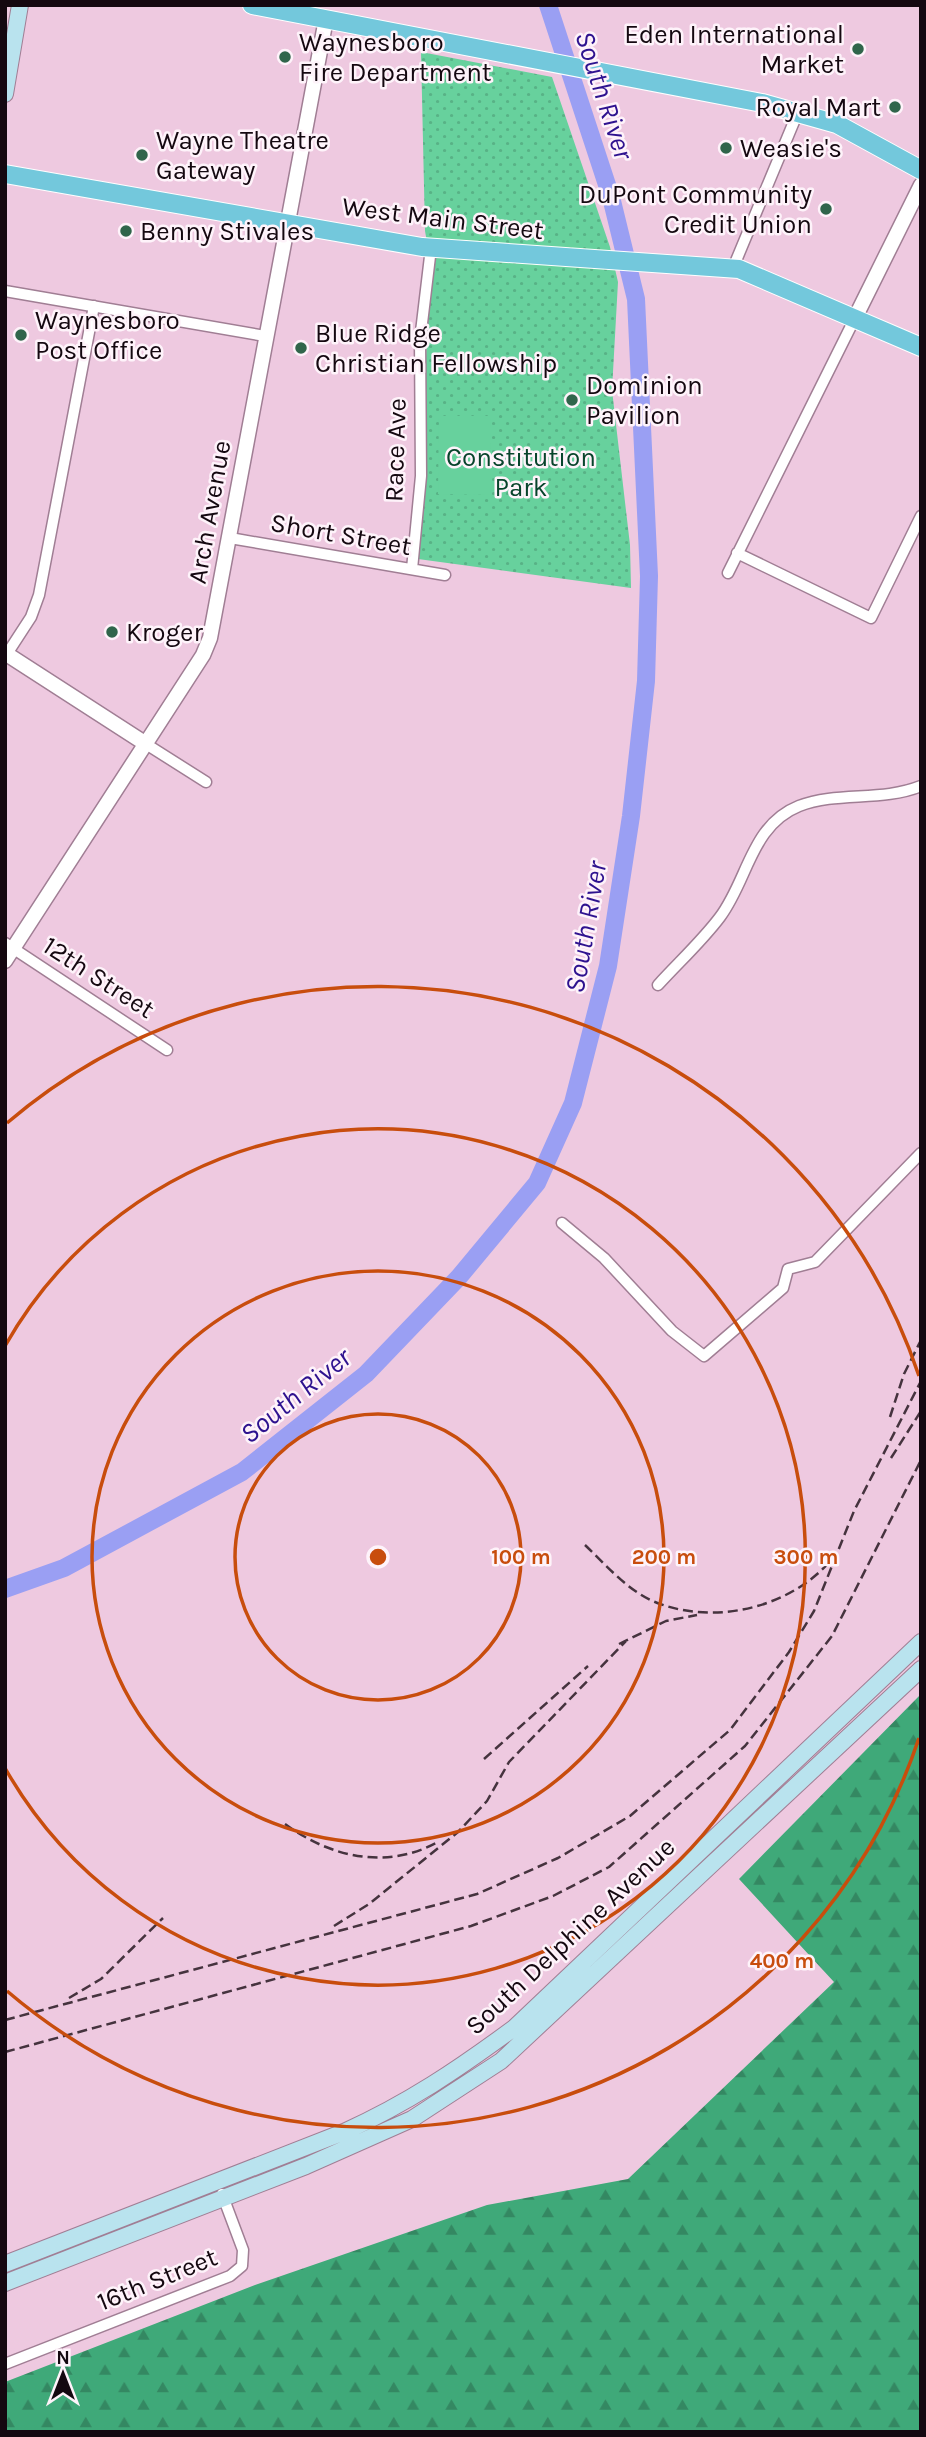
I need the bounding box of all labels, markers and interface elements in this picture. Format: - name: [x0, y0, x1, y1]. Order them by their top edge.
- place label: Eden International Market: [624, 19, 844, 80]
- place label: Waynesboro Fire Department: [299, 27, 492, 88]
- water label: South River: [568, 27, 641, 165]
- marker: Eden International Market: [850, 41, 866, 57]
- marker: Waynesboro Fire Department: [277, 49, 293, 65]
- place label: Royal Mart: [755, 92, 881, 123]
- marker: Royal Mart: [887, 99, 903, 115]
- place label: Wayne Theatre Gateway: [156, 125, 329, 186]
- place label: Weasie's: [740, 133, 842, 164]
- marker: Weasie's: [718, 140, 734, 156]
- marker: Wayne Theatre Gateway: [134, 147, 150, 163]
- place label: DuPont Community Credit Union: [579, 179, 812, 240]
- street label: West Main Street: [340, 191, 546, 246]
- marker: DuPont Community Credit Union: [818, 201, 834, 217]
- place label: Benny Stivales: [140, 216, 314, 247]
- marker: Benny Stivales: [118, 223, 134, 239]
- place label: Waynesboro Post Office: [35, 305, 180, 366]
- place label: Blue Ridge Christian Fellowship: [315, 318, 557, 379]
- marker: Waynesboro Post Office: [13, 327, 29, 343]
- marker: Blue Ridge Christian Fellowship: [293, 340, 309, 356]
- place label: Dominion Pavilion: [586, 370, 703, 431]
- marker: Dominion Pavilion: [564, 392, 580, 408]
- street label: Race Ave: [378, 398, 413, 503]
- street label: Arch Avenue: [182, 438, 237, 586]
- park label: Constitution Park: [446, 442, 596, 503]
- street label: Short Street: [268, 507, 414, 562]
- place label: Kroger: [126, 617, 203, 648]
- marker: Kroger: [104, 624, 120, 640]
- water label: South River: [558, 857, 614, 996]
- street label: 12th Street: [37, 930, 160, 1025]
- water label: South River: [233, 1340, 359, 1450]
- centre of rings: [366, 1545, 390, 1569]
- text: 100 m: [491, 1545, 551, 1569]
- text: 200 m: [632, 1545, 696, 1569]
- text: 300 m: [774, 1545, 838, 1569]
- street label: South Delphine Avenue: [459, 1831, 681, 2041]
- text: 400 m: [750, 1949, 814, 1973]
- street label: 16th Street: [93, 2241, 222, 2318]
- north arrow: [28, 2339, 98, 2409]
- text: N: [56, 2347, 70, 2369]

